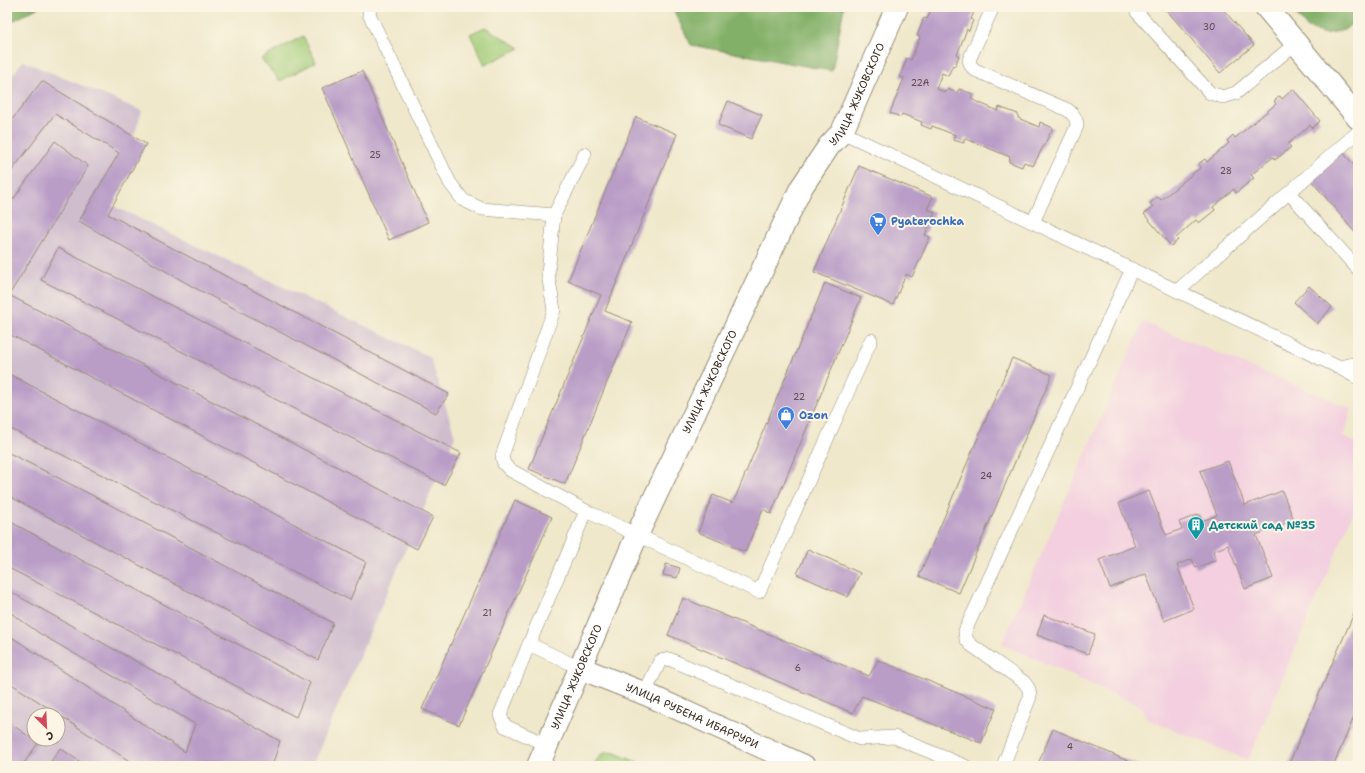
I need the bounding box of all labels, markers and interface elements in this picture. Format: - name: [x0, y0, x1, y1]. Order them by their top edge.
- house number: 30: [1203, 21, 1215, 33]
- street label: УЛИЦА ЖУКОВСКОГО: [826, 41, 888, 149]
- house number: 22А: [911, 77, 930, 89]
- house number: 25: [369, 149, 381, 161]
- house number: 28: [1220, 165, 1232, 177]
- supermarket icon: Pyaterochka: [868, 211, 888, 236]
- place label: Pyaterochka: [891, 214, 964, 229]
- street label: УЛИЦА ЖУКОВСКОГО: [679, 327, 741, 436]
- house number: 22: [793, 391, 805, 403]
- shop icon: Ozon: [776, 405, 796, 430]
- place label: Ozon: [799, 408, 829, 423]
- house number: 24: [980, 470, 992, 482]
- building icon: Детский сад №35: [1186, 515, 1206, 540]
- place label: Детский сад №35: [1209, 518, 1315, 533]
- house number: 21: [482, 607, 492, 619]
- street label: УЛИЦА ЖУКОВСКОГО: [548, 622, 606, 732]
- house number: 6: [795, 662, 801, 674]
- street label: УЛИЦА РУБЕНА ИБАРРУРИ: [623, 680, 761, 752]
- north arrow: [26, 707, 66, 747]
- text: С: [44, 727, 56, 744]
- house number: 4: [1067, 741, 1073, 753]

